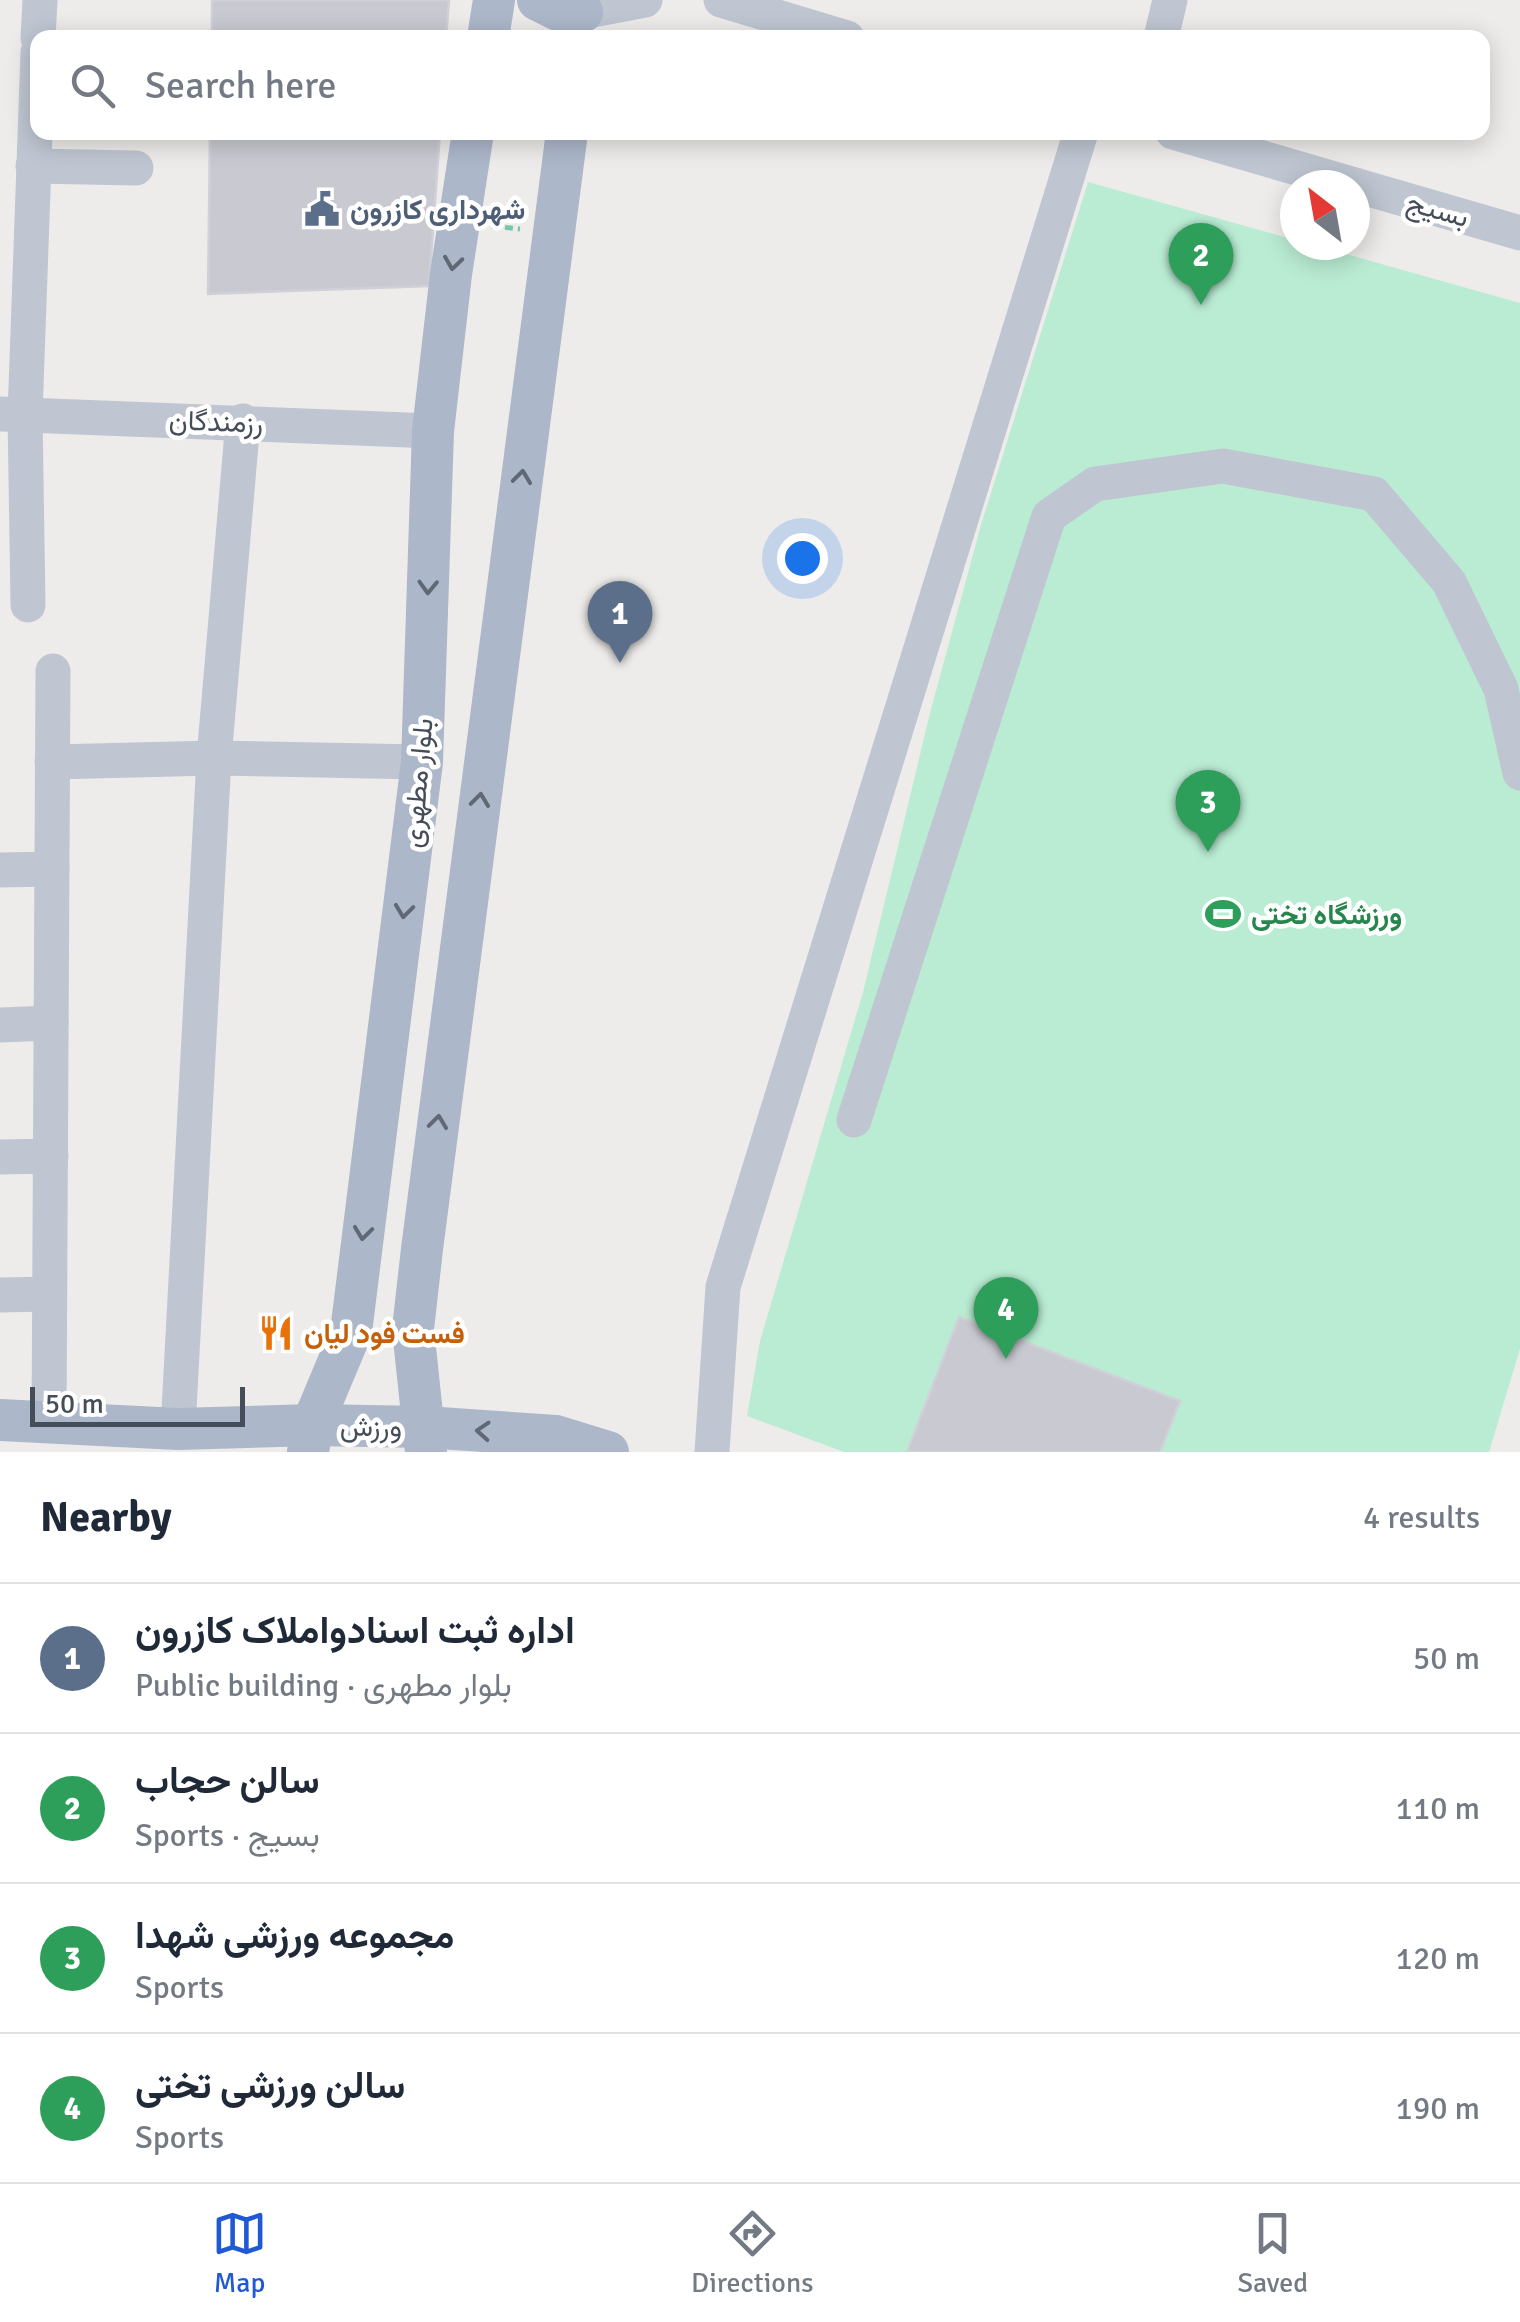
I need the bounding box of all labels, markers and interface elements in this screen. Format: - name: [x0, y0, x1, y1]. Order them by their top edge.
- search box: [30, 30, 1490, 140]
- icon: search: [65, 58, 120, 113]
- text: Search here: [145, 62, 337, 109]
- north arrow: [1280, 170, 1370, 260]
- street label: بسیج: [1402, 185, 1473, 237]
- public building icon: شهرداری کازرون: [303, 190, 341, 228]
- place label: شهرداری کازرون: [350, 193, 525, 227]
- pin: 2: [1168, 222, 1234, 305]
- one-way arrow: [443, 255, 464, 272]
- street label: رزمندگان: [168, 403, 264, 441]
- one-way arrow: [511, 469, 532, 485]
- your location: [777, 533, 828, 584]
- one-way arrow: [417, 580, 438, 596]
- pin: 1: [588, 580, 652, 663]
- street label: بلوار مطهری: [395, 717, 441, 849]
- pin: 3: [1176, 770, 1240, 852]
- one-way arrow: [469, 791, 490, 807]
- sports icon: ورزشگاه تختی: [1204, 895, 1242, 933]
- place label: ورزشگاه تختی: [1251, 898, 1402, 932]
- one-way arrow: [394, 903, 415, 919]
- one-way arrow: [427, 1113, 448, 1129]
- one-way arrow: [353, 1226, 374, 1242]
- pin: 4: [974, 1276, 1038, 1359]
- restaurant icon: فست فود لیان: [257, 1314, 295, 1352]
- place label: فست فود لیان: [304, 1317, 465, 1351]
- scale bar: [30, 1382, 245, 1426]
- text: 50 m: [45, 1387, 104, 1421]
- street label: ورزش: [340, 1409, 402, 1445]
- one-way arrow: [474, 1421, 490, 1442]
- text: Nearby: [40, 1492, 172, 1543]
- text: 4 results: [1363, 1498, 1480, 1537]
- text: اداره ثبت اسنادواملاک کازرون: [135, 1607, 575, 1654]
- text: 1: [64, 1639, 81, 1678]
- text: 50 m: [1413, 1639, 1480, 1678]
- text: Public building · بلوار مطهری: [135, 1666, 512, 1705]
- text: سالن حجاب: [135, 1757, 320, 1804]
- text: 2: [64, 1789, 81, 1828]
- text: 110 m: [1396, 1789, 1480, 1828]
- text: Sports · بسیج: [135, 1816, 320, 1855]
- text: مجموعه ورزشی شهدا: [135, 1912, 454, 1959]
- text: 3: [64, 1939, 81, 1978]
- text: 120 m: [1396, 1939, 1480, 1978]
- text: Sports: [135, 1968, 224, 2007]
- text: سالن ورزشی تختی: [135, 2062, 405, 2109]
- text: 4: [64, 2089, 81, 2128]
- text: 190 m: [1396, 2089, 1480, 2128]
- text: Sports: [135, 2118, 224, 2157]
- tab: Map: [212, 2206, 267, 2300]
- tab: Directions: [691, 2206, 813, 2300]
- tab: Saved: [1237, 2206, 1308, 2300]

